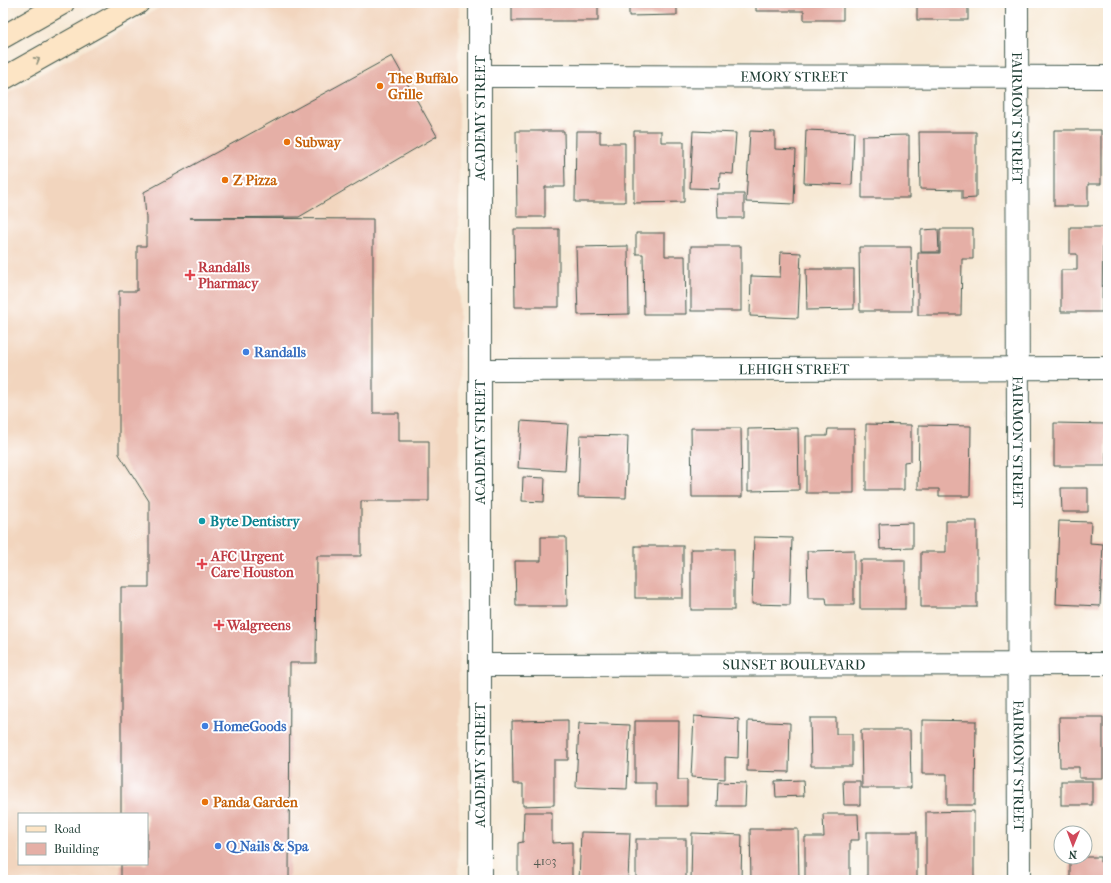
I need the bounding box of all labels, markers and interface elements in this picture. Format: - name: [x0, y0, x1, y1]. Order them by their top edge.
- street label: FAIRMONT STREET: [1009, 52, 1026, 185]
- street label: ACADEMY STREET: [472, 55, 489, 182]
- one-way arrow: [33, 57, 40, 64]
- street label: EMORY STREET: [740, 68, 848, 85]
- place label: The Buffalo Grille: [387, 70, 458, 103]
- marker: The Buffalo Grille: [375, 81, 385, 91]
- place label: Subway: [295, 134, 343, 151]
- marker: Subway: [282, 137, 292, 147]
- place label: Z Pizza: [233, 172, 277, 189]
- marker: Z Pizza: [220, 175, 230, 185]
- place label: Randalls Pharmacy: [198, 259, 260, 292]
- marker: Randalls Pharmacy: [185, 270, 195, 280]
- place label: Randalls: [254, 344, 307, 361]
- marker: Randalls: [241, 347, 251, 357]
- street label: LEHIGH STREET: [739, 360, 850, 378]
- street label: FAIRMONT STREET: [1009, 376, 1027, 509]
- street label: ACADEMY STREET: [472, 379, 489, 506]
- place label: Byte Dentistry: [210, 513, 301, 530]
- marker: Byte Dentistry: [197, 516, 207, 526]
- place label: AFC Urgent Care Houston: [210, 548, 295, 581]
- marker: AFC Urgent Care Houston: [196, 558, 208, 570]
- place label: Walgreens: [226, 617, 291, 634]
- marker: Walgreens: [214, 620, 224, 630]
- street label: SUNSET BOULEVARD: [722, 656, 866, 673]
- street label: FAIRMONT STREET: [1010, 700, 1027, 833]
- street label: ACADEMY STREET: [472, 702, 489, 829]
- place label: HomeGoods: [213, 718, 287, 735]
- marker: HomeGoods: [200, 721, 210, 731]
- place label: Panda Garden: [213, 794, 299, 811]
- marker: Panda Garden: [200, 797, 210, 807]
- legend: [18, 813, 148, 865]
- text: Road: [54, 822, 81, 836]
- north arrow: [1053, 825, 1093, 865]
- place label: Q Nails & Spa: [226, 838, 309, 855]
- marker: Q Nails & Spa: [213, 841, 223, 851]
- text: Building: [54, 842, 99, 856]
- text: N: [1068, 848, 1077, 861]
- house number: 4103: [534, 854, 556, 868]

